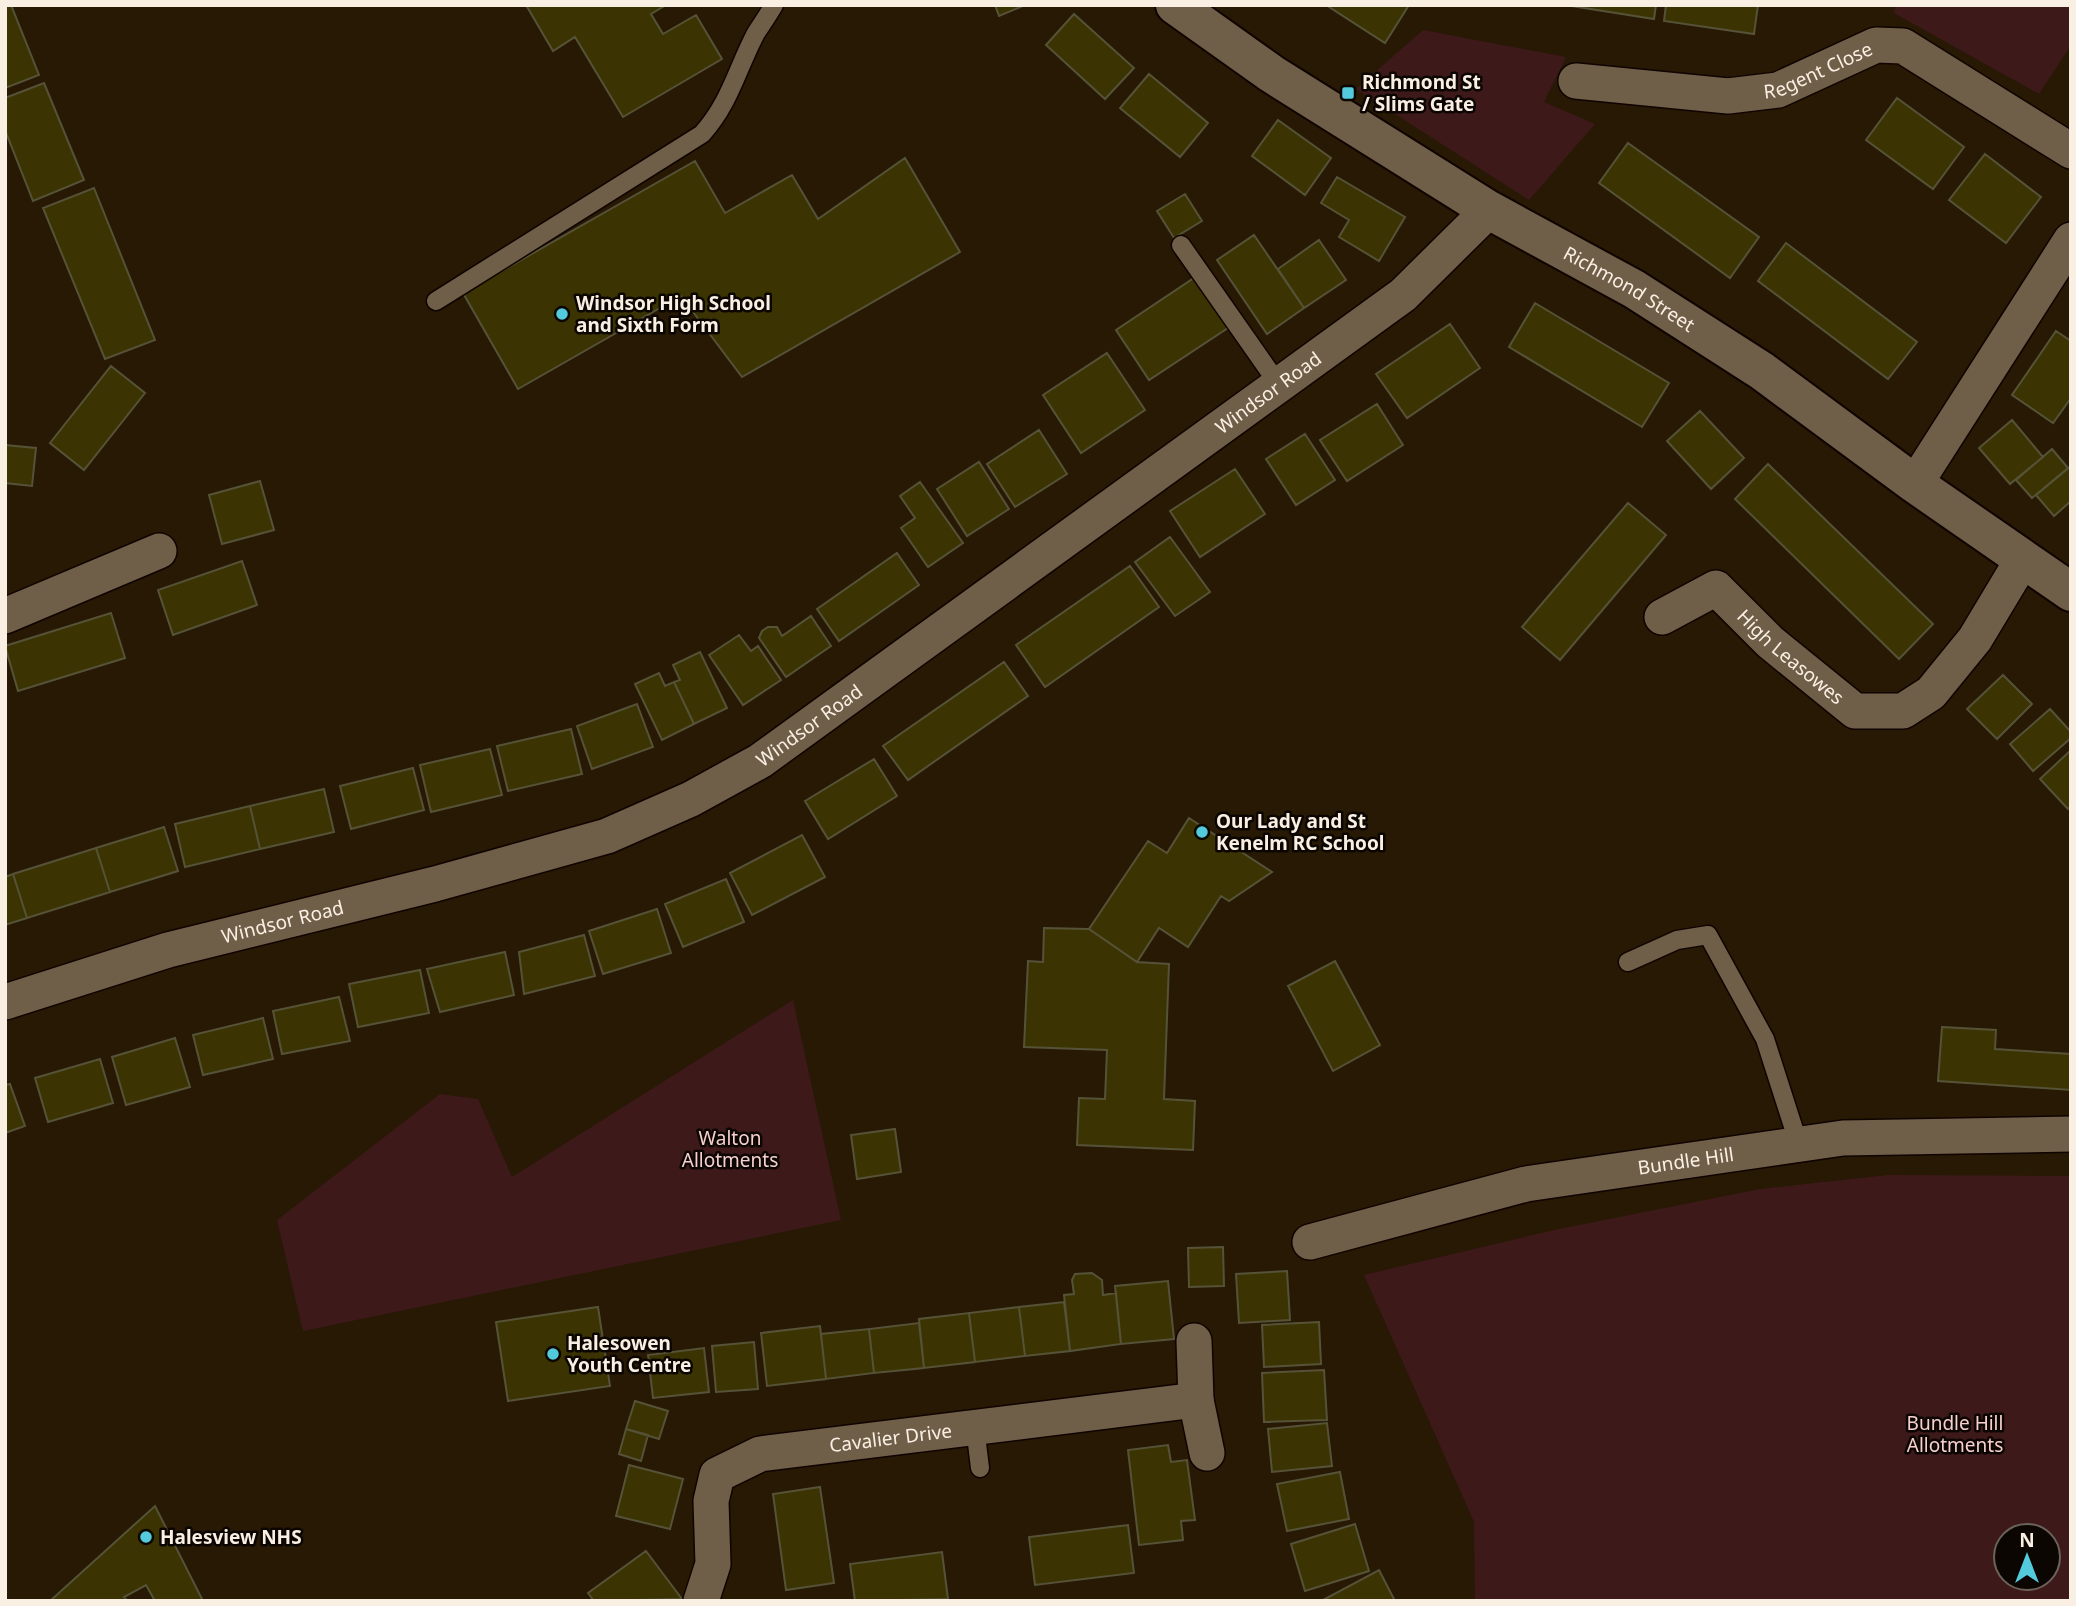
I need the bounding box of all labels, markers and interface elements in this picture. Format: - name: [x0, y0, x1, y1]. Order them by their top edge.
- street label: Regent Close: [1762, 36, 1876, 105]
- place label: Richmond St / Slims Gate: [1362, 69, 1481, 117]
- marker: Richmond St / Slims Gate: [1340, 85, 1356, 101]
- street label: Richmond Street: [1559, 240, 1700, 338]
- place label: Windsor High School and Sixth Form: [576, 290, 771, 338]
- marker: Windsor High School and Sixth Form: [554, 306, 570, 322]
- street label: Windsor Road: [1210, 345, 1327, 440]
- street label: High Leasowes: [1731, 603, 1850, 710]
- street label: Windsor Road: [751, 678, 867, 773]
- place label: Our Lady and St Kenelm RC School: [1216, 808, 1384, 856]
- marker: Our Lady and St Kenelm RC School: [1194, 824, 1210, 840]
- street label: Windsor Road: [219, 894, 346, 949]
- park label: Walton Allotments: [682, 1125, 778, 1173]
- street label: Bundle Hill: [1636, 1141, 1736, 1181]
- place label: Halesowen Youth Centre: [567, 1330, 691, 1378]
- marker: Halesowen Youth Centre: [545, 1346, 561, 1362]
- park label: Bundle Hill Allotments: [1907, 1410, 2003, 1458]
- street label: Cavalier Drive: [828, 1417, 953, 1458]
- north arrow: [1992, 1522, 2062, 1592]
- place label: Halesview NHS: [160, 1524, 302, 1550]
- text: N: [2019, 1527, 2035, 1553]
- marker: Halesview NHS: [138, 1529, 154, 1545]

